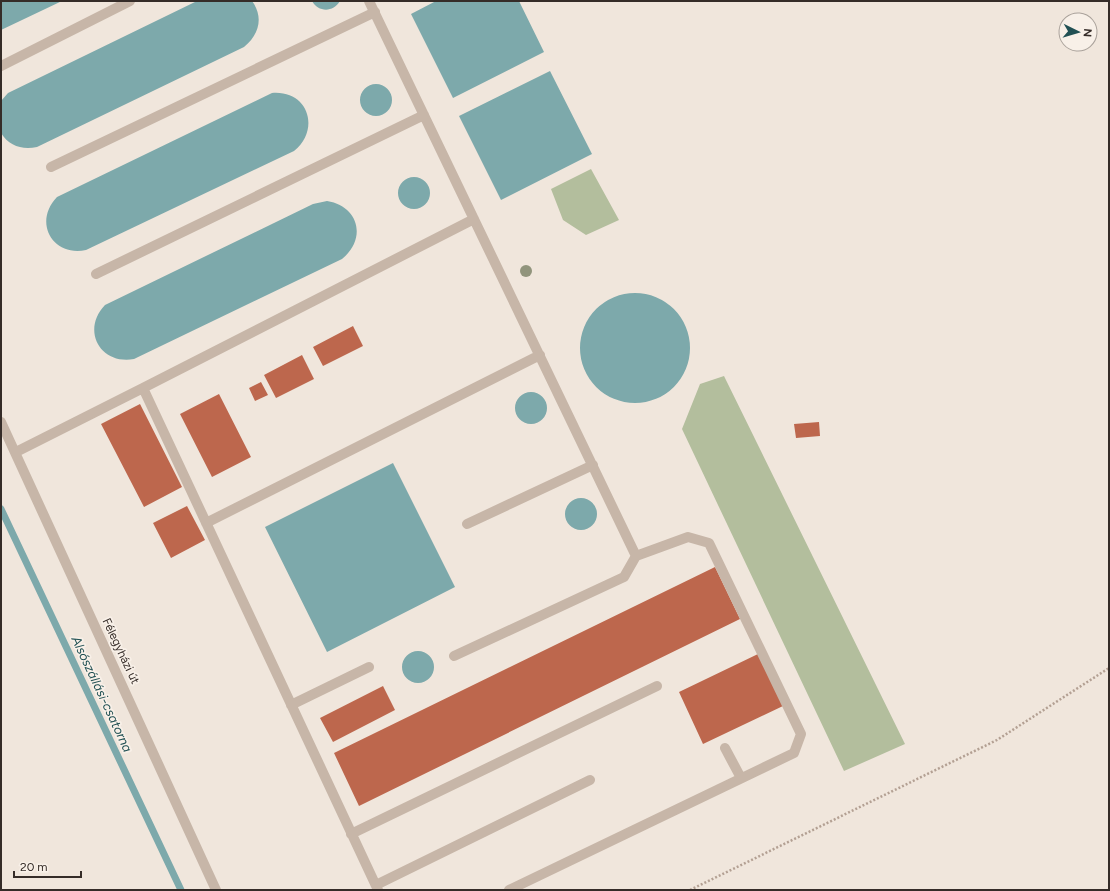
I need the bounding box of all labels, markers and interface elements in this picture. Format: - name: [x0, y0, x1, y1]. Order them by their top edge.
- north arrow: [1058, 12, 1098, 52]
- text: N: [1081, 28, 1094, 38]
- street label: Félegyházi út: [100, 616, 143, 687]
- water label: Alsószállási-csatorna: [68, 633, 136, 755]
- scale bar: [14, 853, 81, 879]
- text: 20 m: [20, 860, 48, 874]

